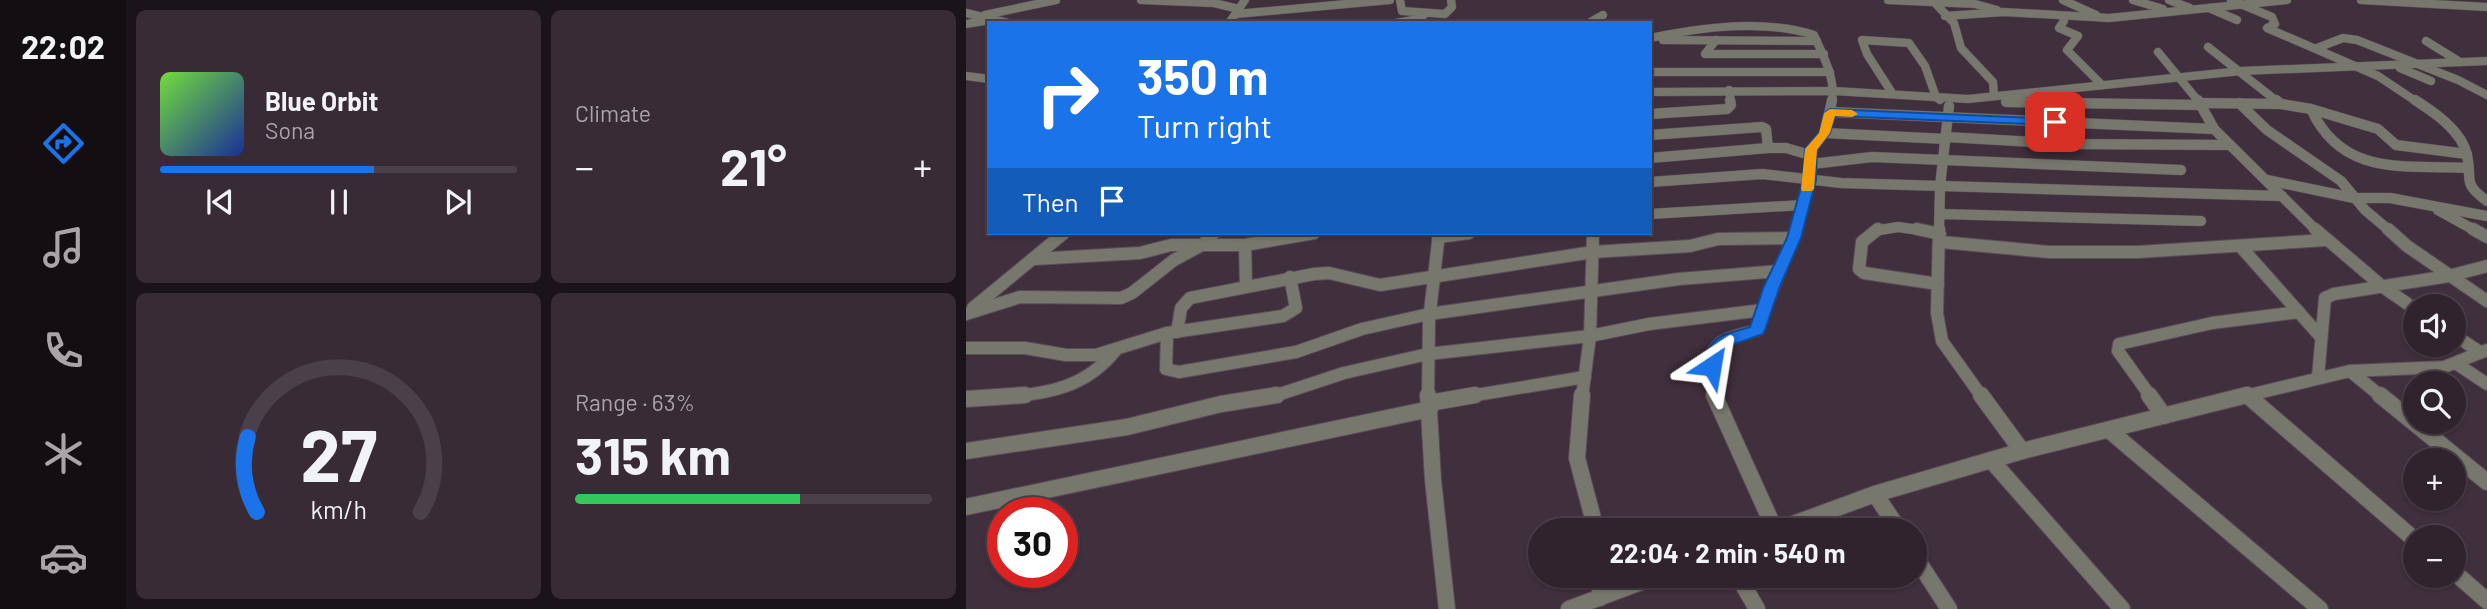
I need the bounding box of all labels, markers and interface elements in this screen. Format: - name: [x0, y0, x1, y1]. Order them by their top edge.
- text: 22:02: [21, 27, 105, 65]
- text: 350 m: [1137, 46, 1269, 105]
- icon: right: [1022, 49, 1113, 140]
- text: Blue Orbit: [265, 85, 378, 116]
- pin: [2025, 92, 2085, 152]
- text: Climate: [575, 99, 651, 127]
- icon: arrive: [2036, 103, 2074, 141]
- text: Turn right: [1137, 106, 1272, 144]
- text: Sona: [265, 116, 315, 144]
- icon: directions: [39, 119, 88, 168]
- text: 21°: [720, 134, 787, 196]
- text: −: [575, 143, 594, 189]
- text: +: [913, 143, 932, 189]
- icon: arrive: [1093, 182, 1131, 220]
- icon: previous: [201, 183, 239, 221]
- icon: pause: [320, 183, 358, 221]
- icon: next: [439, 183, 477, 221]
- text: Then: [1022, 186, 1079, 217]
- icon: music: [39, 223, 88, 272]
- map controls: [2403, 294, 2466, 588]
- button: sound: [2403, 294, 2466, 357]
- icon: phone: [39, 326, 88, 375]
- position arrow: [1675, 329, 1749, 403]
- button: search: [2403, 371, 2466, 434]
- text: Range · 63%: [575, 388, 695, 416]
- text: 27: [300, 409, 377, 497]
- text: 315 km: [575, 423, 731, 485]
- icon: climate: [39, 429, 88, 478]
- button: +: [2403, 448, 2466, 511]
- text: km/h: [310, 494, 367, 524]
- speed limit sign: 30: [987, 497, 1078, 588]
- button: −: [2403, 525, 2466, 588]
- icon: car: [39, 533, 88, 582]
- text: 22:04 · 2 min · 540 m: [1610, 537, 1845, 568]

